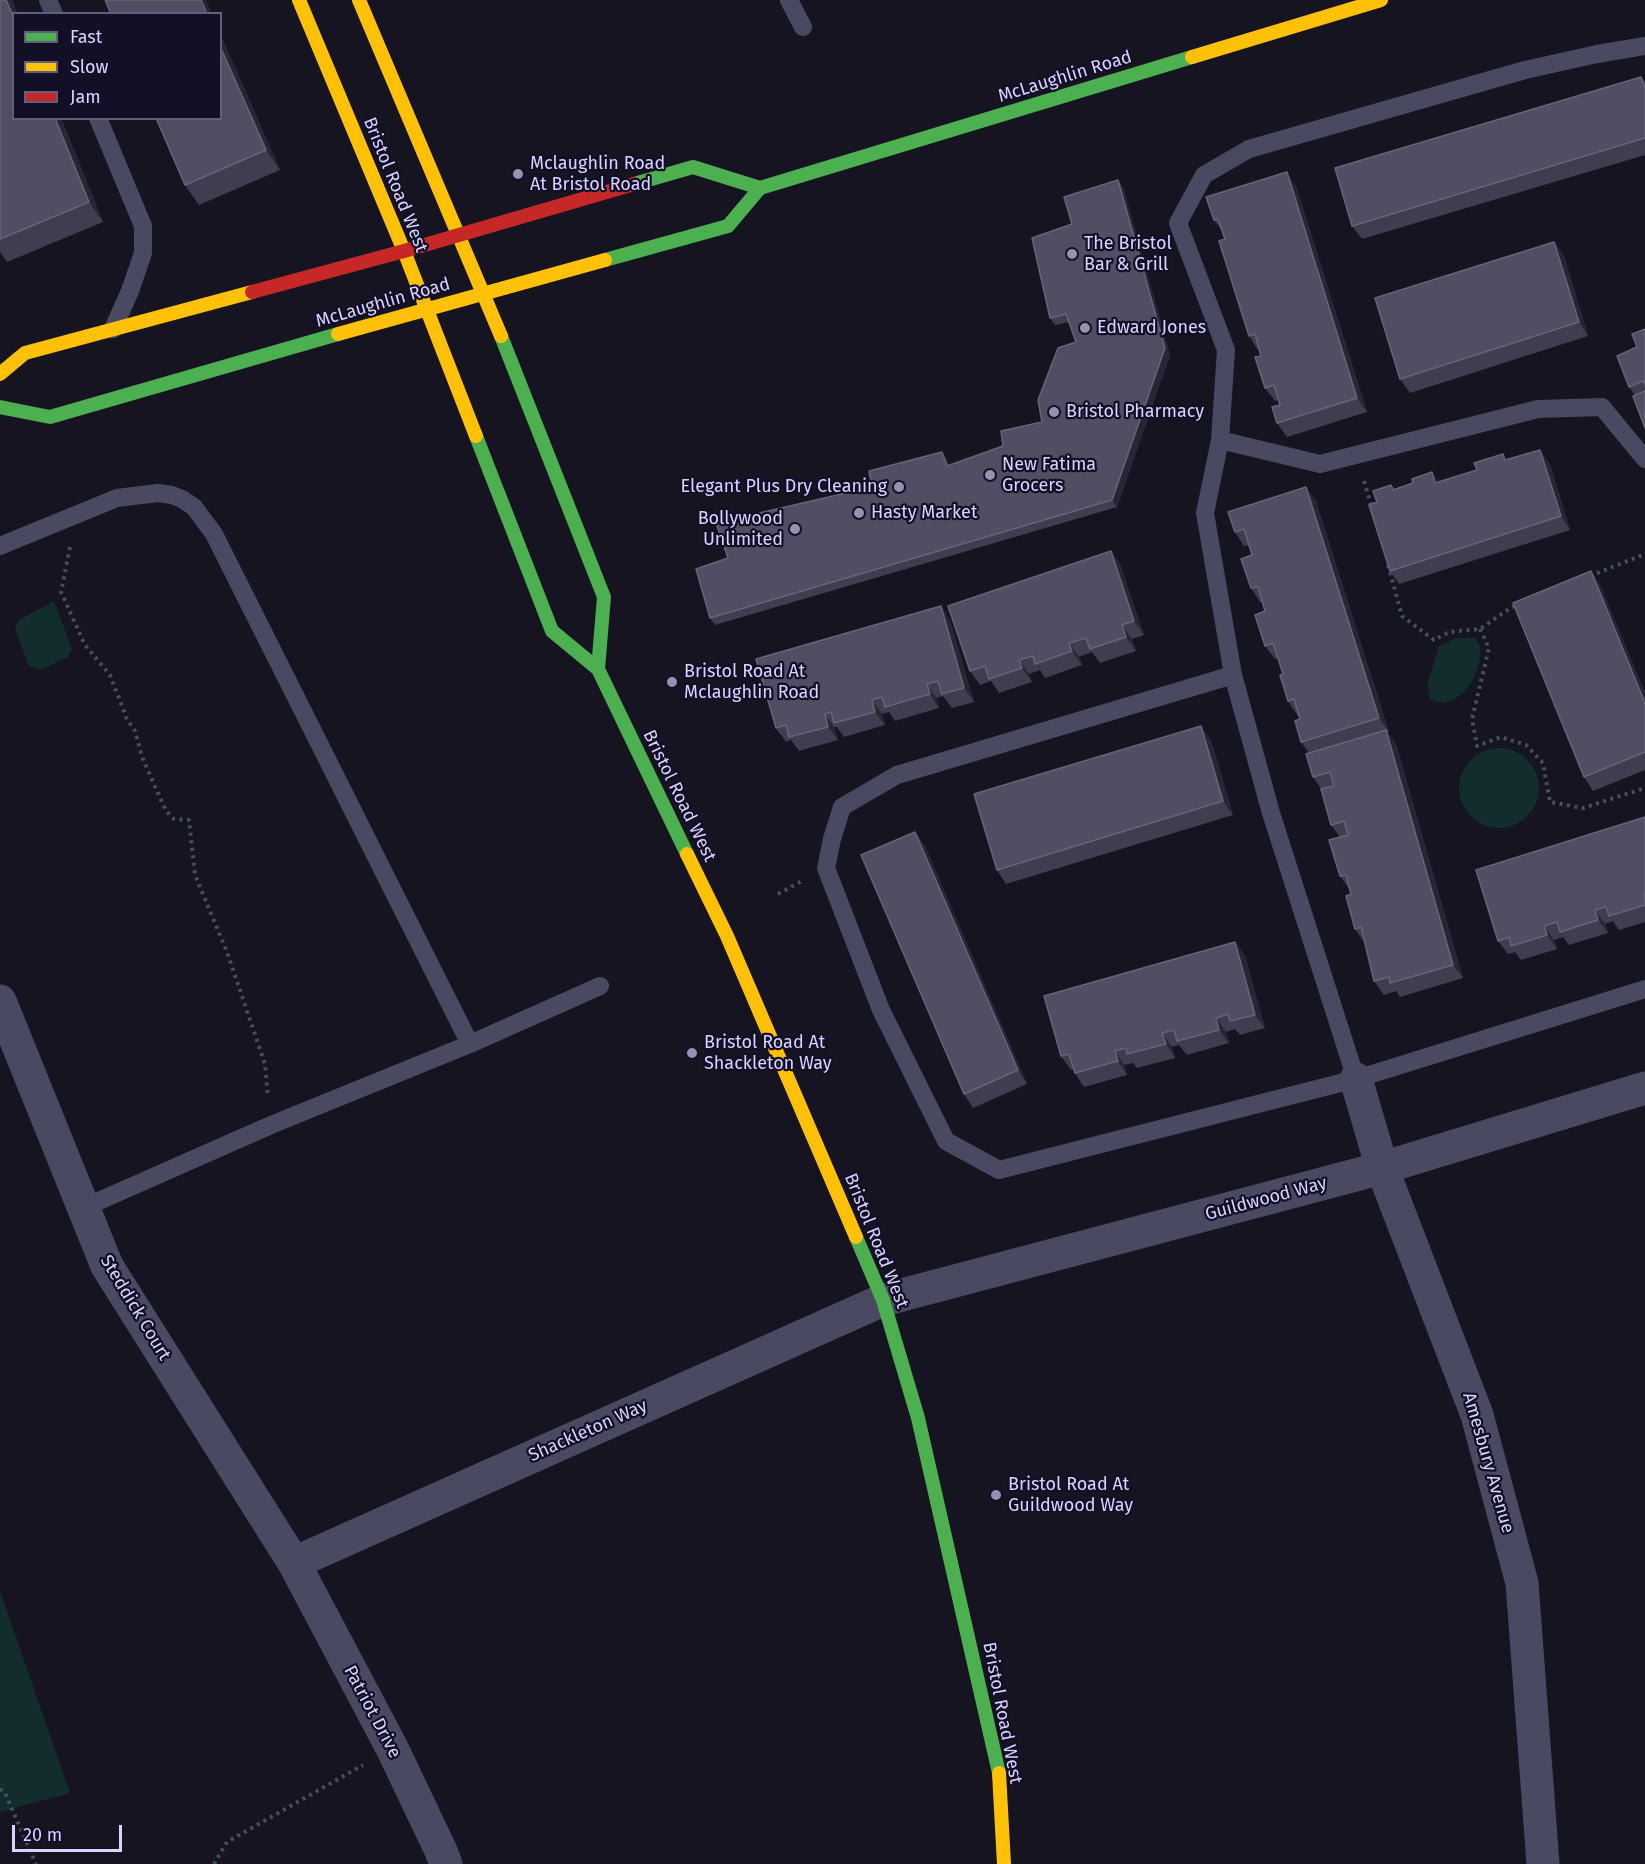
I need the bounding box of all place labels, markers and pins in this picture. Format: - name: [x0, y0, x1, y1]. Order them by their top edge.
- place label: Mclaughlin Road At Bristol Road: [530, 153, 665, 195]
- marker: Mclaughlin Road At Bristol Road: [511, 167, 525, 181]
- place label: The Bristol Bar & Grill: [1084, 233, 1172, 276]
- marker: The Bristol Bar & Grill: [1065, 247, 1079, 261]
- place label: Edward Jones: [1097, 317, 1206, 339]
- marker: Edward Jones: [1078, 321, 1092, 335]
- place label: Bristol Pharmacy: [1066, 401, 1204, 423]
- marker: Bristol Pharmacy: [1047, 405, 1061, 419]
- place label: New Fatima Grocers: [1002, 454, 1096, 496]
- marker: New Fatima Grocers: [983, 468, 997, 482]
- place label: Elegant Plus Dry Cleaning: [680, 476, 887, 498]
- marker: Elegant Plus Dry Cleaning: [892, 480, 906, 494]
- place label: Hasty Market: [871, 502, 977, 524]
- marker: Hasty Market: [852, 506, 866, 520]
- place label: Bollywood Unlimited: [698, 508, 783, 550]
- marker: Bollywood Unlimited: [788, 522, 802, 536]
- place label: Bristol Road At Mclaughlin Road: [684, 661, 819, 704]
- marker: Bristol Road At Mclaughlin Road: [665, 675, 679, 689]
- place label: Bristol Road At Shackleton Way: [704, 1032, 832, 1074]
- marker: Bristol Road At Shackleton Way: [685, 1046, 699, 1060]
- place label: Bristol Road At Guildwood Way: [1008, 1474, 1133, 1516]
- marker: Bristol Road At Guildwood Way: [989, 1488, 1003, 1502]

